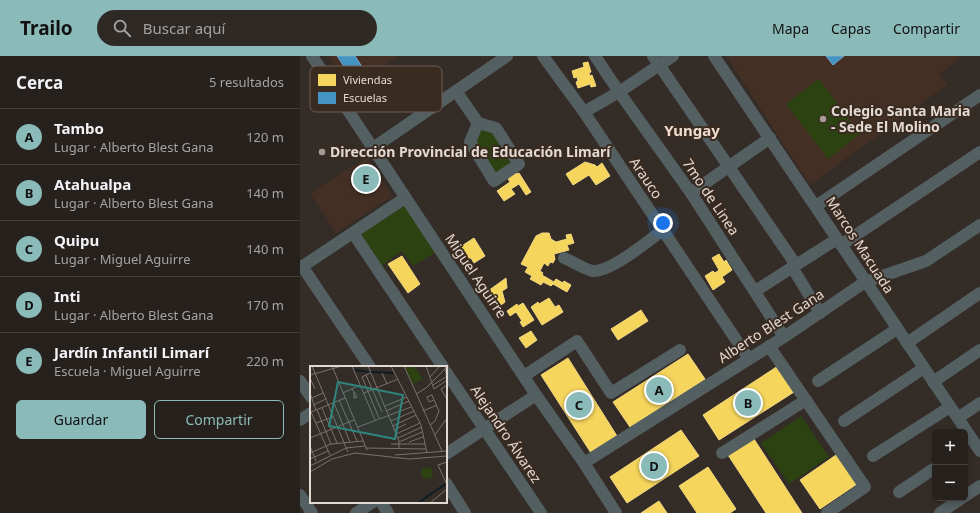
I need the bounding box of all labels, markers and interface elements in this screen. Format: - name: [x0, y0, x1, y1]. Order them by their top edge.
- search box: [97, 10, 377, 46]
- text: Trailo: [20, 15, 73, 41]
- icon: search: [111, 17, 133, 39]
- text: Buscar aquí: [143, 18, 225, 38]
- text: Mapa: [772, 19, 809, 38]
- text: Capas: [831, 19, 871, 38]
- text: Compartir: [893, 19, 960, 38]
- legend: [310, 66, 442, 112]
- text: Cerca: [16, 71, 63, 94]
- text: Viviendas: [343, 72, 392, 87]
- text: 5 resultados: [209, 73, 284, 91]
- text: Escuelas: [343, 90, 387, 105]
- place label: Colegio Santa Maria - Sede El Molino: [831, 101, 970, 136]
- marker: Colegio Santa Maria - Sede El Molino: [818, 114, 828, 124]
- text: Tambo: [54, 118, 104, 138]
- district label: Yungay: [664, 120, 720, 140]
- text: A: [25, 128, 34, 146]
- text: 120 m: [246, 128, 284, 146]
- text: Lugar · Alberto Blest Gana: [54, 138, 214, 156]
- place label: Dirección Provincial de Educación Limarí: [330, 142, 611, 161]
- marker: Dirección Provincial de Educación Limarí: [317, 147, 327, 157]
- street label: Arauco: [626, 153, 667, 202]
- street label: 7mo de Linea: [679, 155, 744, 239]
- pin: E: [353, 164, 379, 194]
- text: Atahualpa: [54, 174, 131, 194]
- text: B: [25, 184, 33, 202]
- text: 140 m: [246, 184, 284, 202]
- street label: Marcos Macuada: [822, 193, 899, 297]
- text: Lugar · Alberto Blest Gana: [54, 194, 214, 212]
- your location: [653, 213, 673, 233]
- text: Quipu: [54, 230, 99, 250]
- street label: Miguel Aguirre: [441, 230, 512, 322]
- text: C: [25, 240, 33, 258]
- text: 140 m: [246, 240, 284, 258]
- text: Lugar · Miguel Aguirre: [54, 250, 191, 268]
- street label: Alberto Blest Gana: [714, 284, 827, 367]
- text: Inti: [54, 286, 81, 306]
- text: D: [24, 296, 34, 314]
- text: 170 m: [246, 296, 284, 314]
- text: Lugar · Alberto Blest Gana: [54, 306, 214, 324]
- text: Jardín Infantil Limarí: [54, 342, 209, 362]
- text: E: [25, 352, 33, 370]
- text: 220 m: [246, 352, 284, 370]
- text: Escuela · Miguel Aguirre: [54, 362, 201, 380]
- inset map: [310, 366, 447, 503]
- pin: A: [646, 375, 672, 405]
- street label: Alejandro Álvarez: [467, 381, 546, 487]
- pin: B: [735, 388, 761, 418]
- pin: C: [566, 390, 592, 420]
- button: Guardar: [16, 400, 146, 439]
- button: Compartir: [154, 400, 284, 439]
- map controls: [932, 429, 968, 501]
- button: +: [932, 429, 968, 465]
- pin: D: [641, 451, 667, 481]
- button: −: [932, 465, 968, 501]

